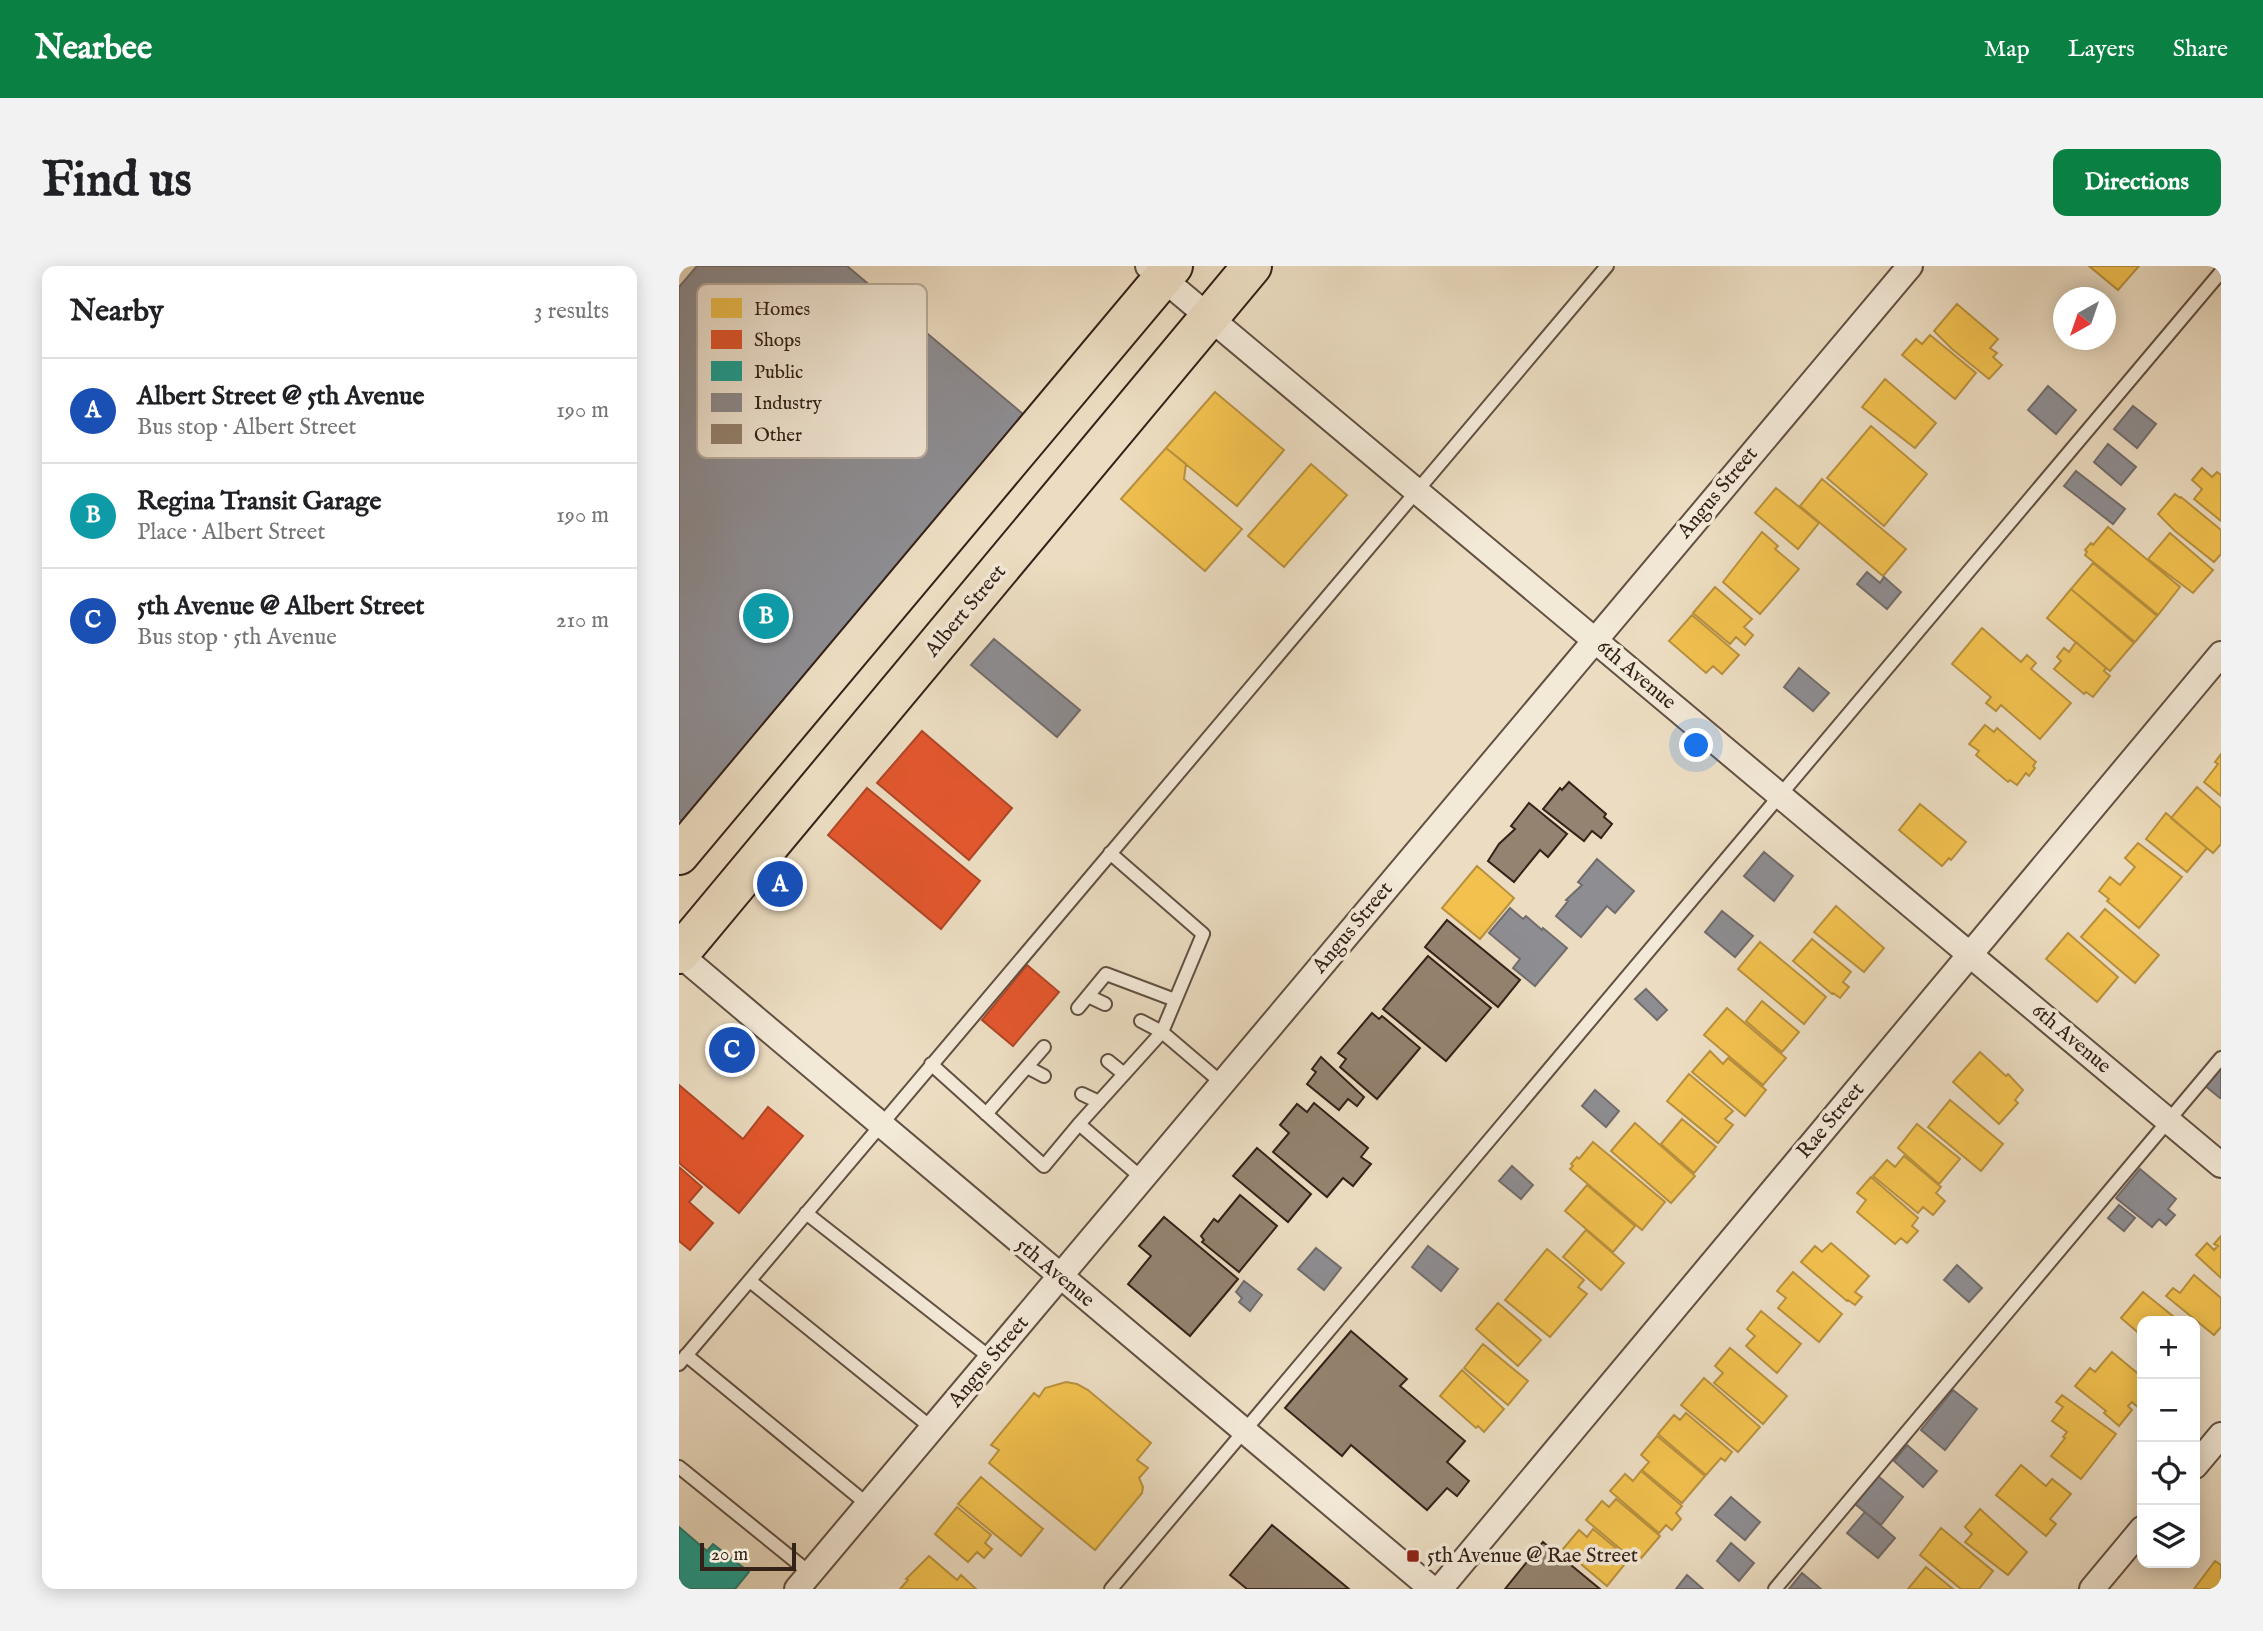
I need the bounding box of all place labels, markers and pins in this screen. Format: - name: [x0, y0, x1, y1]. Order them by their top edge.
- pin: B: [743, 590, 789, 642]
- pin: A: [757, 858, 803, 910]
- pin: C: [709, 1024, 755, 1076]
- place label: 5th Avenue @ Rae Street: [1427, 1543, 1638, 1570]
- marker: 5th Avenue @ Rae Street: [1405, 1548, 1421, 1564]

